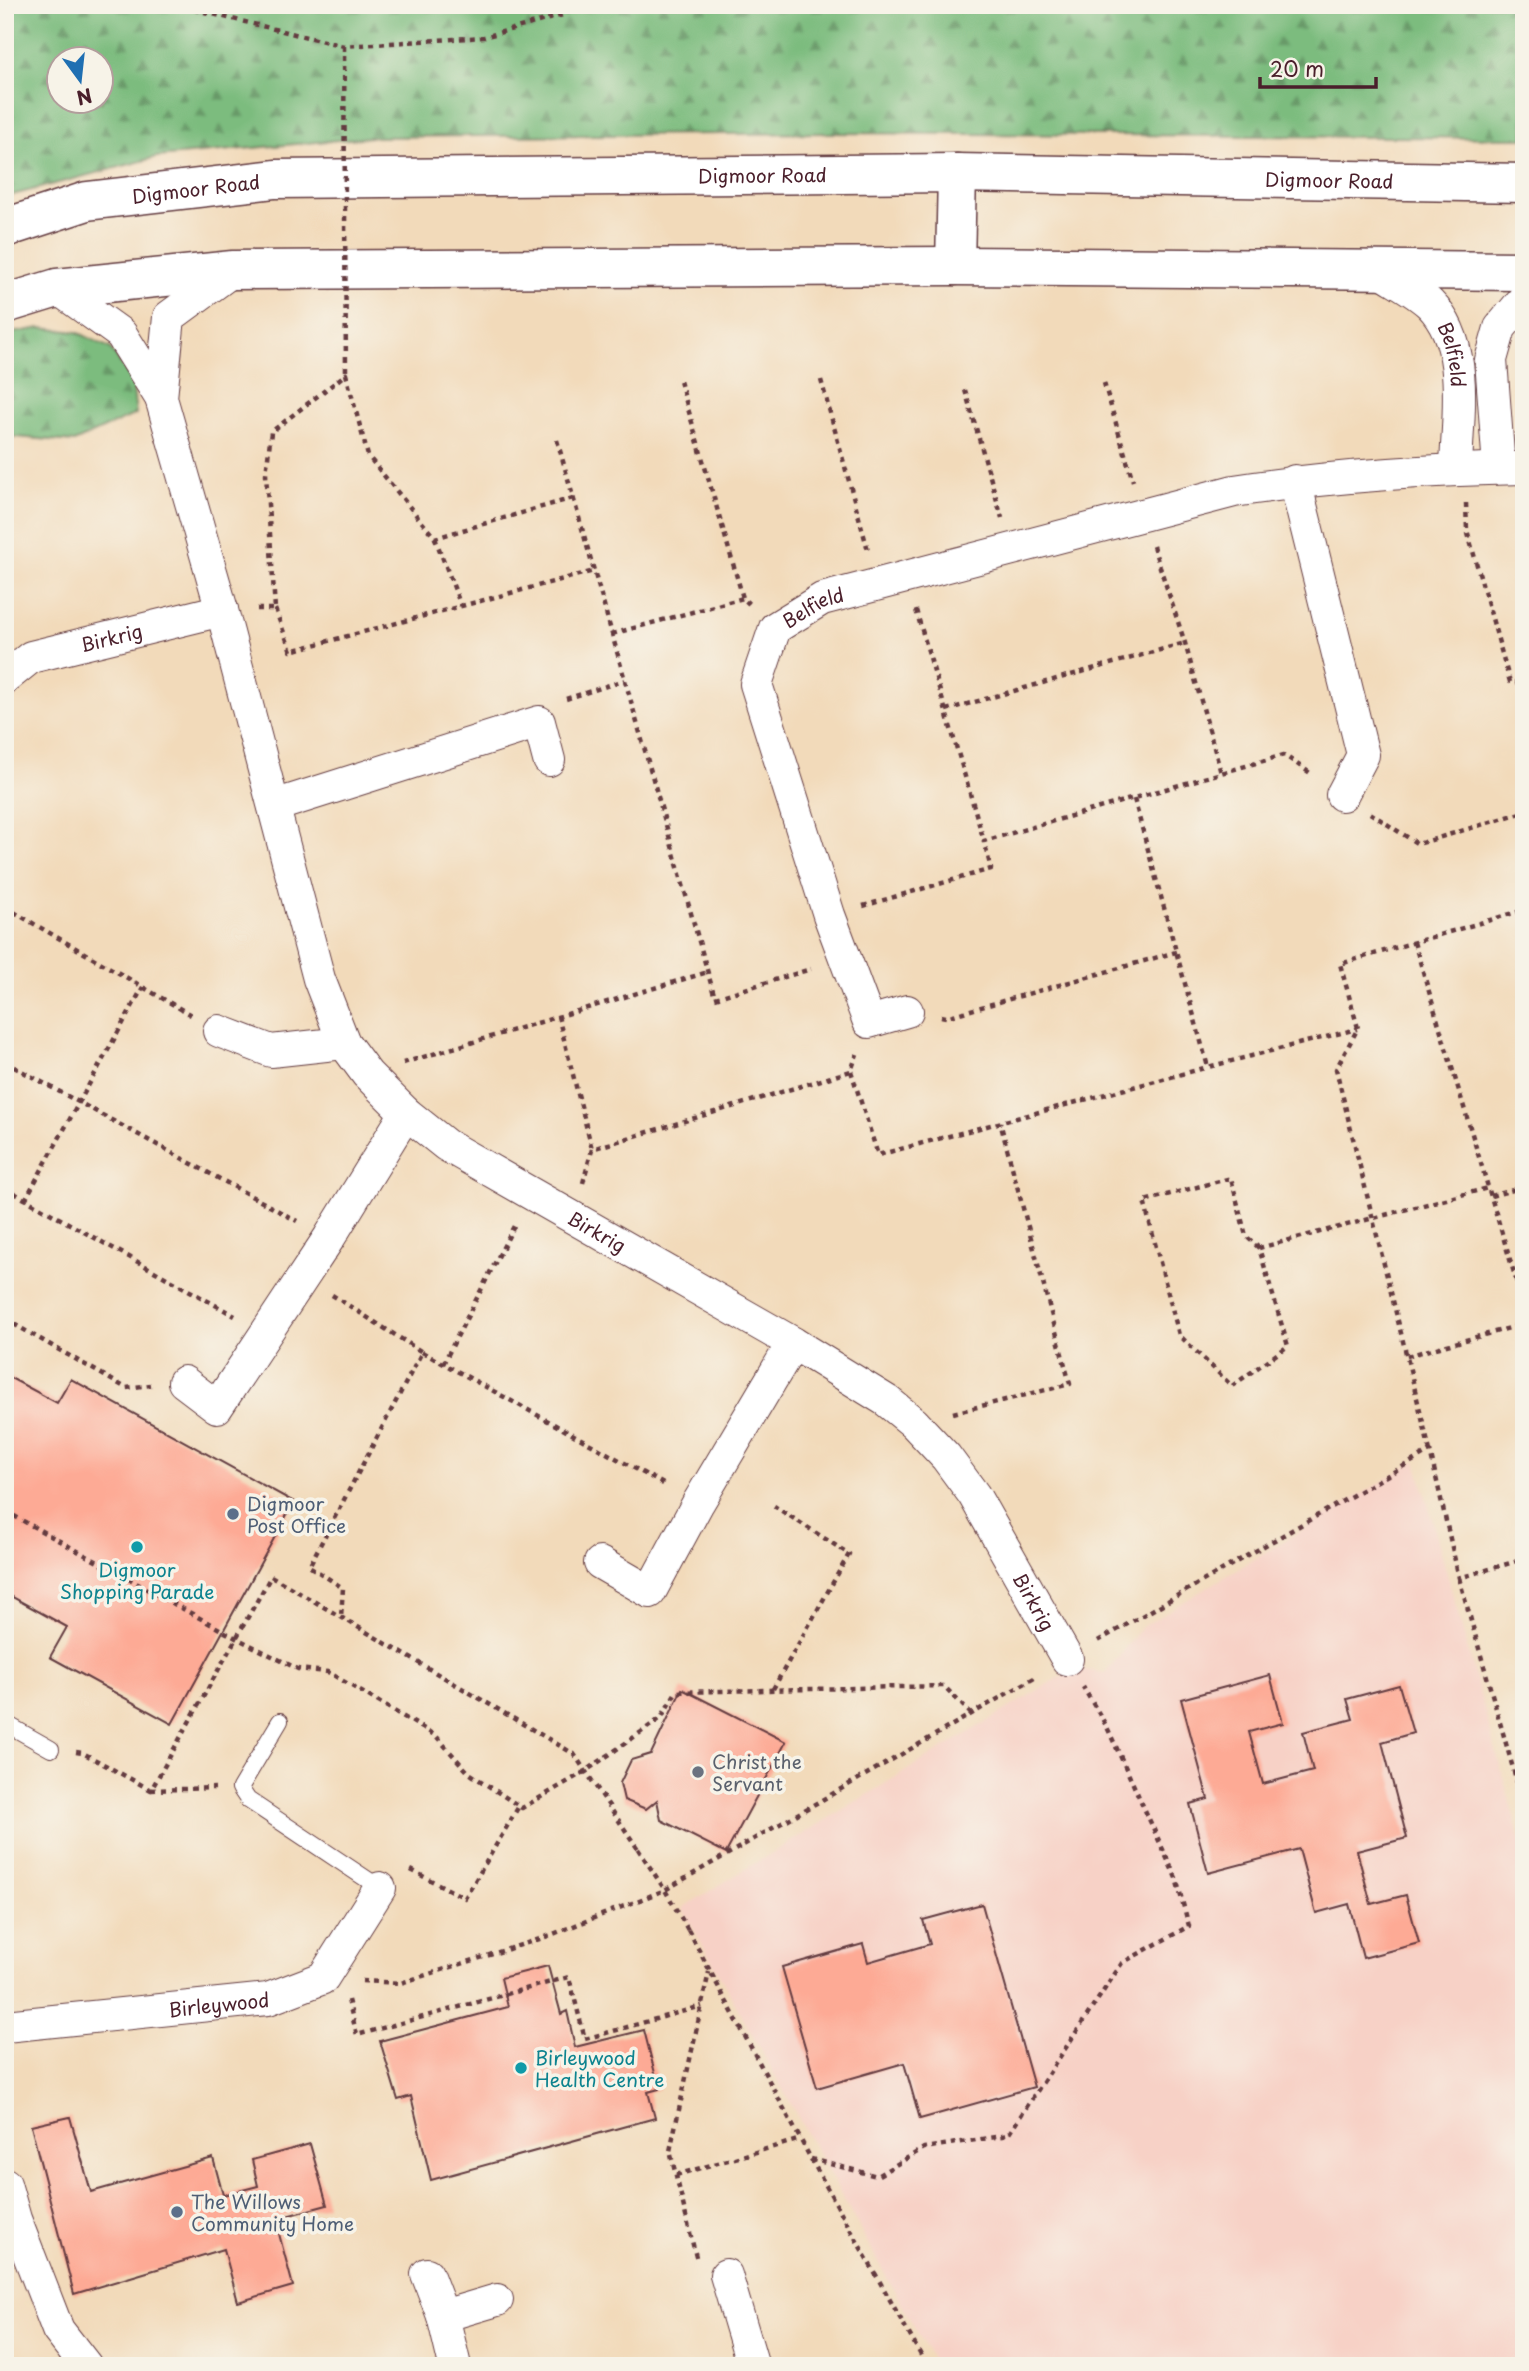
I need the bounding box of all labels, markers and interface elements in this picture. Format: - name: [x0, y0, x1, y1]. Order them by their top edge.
- north arrow: [46, 46, 116, 116]
- scale bar: [1260, 46, 1375, 90]
- text: 20 m: [1270, 52, 1324, 84]
- text: N: [74, 82, 96, 113]
- street label: Digmoor Road: [698, 160, 827, 189]
- street label: Digmoor Road: [1265, 164, 1394, 195]
- street label: Digmoor Road: [130, 167, 261, 210]
- street label: Belfield: [1432, 317, 1473, 388]
- street label: Belfield: [777, 580, 847, 634]
- street label: Birkrig: [77, 616, 145, 658]
- street label: Birkrig: [563, 1203, 631, 1259]
- place label: Digmoor Post Office: [247, 1489, 346, 1539]
- marker: Digmoor Post Office: [225, 1506, 241, 1522]
- marker: Digmoor Shopping Parade: [129, 1539, 145, 1555]
- place label: Digmoor Shopping Parade: [60, 1555, 214, 1605]
- street label: Birkrig: [1007, 1567, 1062, 1636]
- place label: Christ the Servant: [712, 1747, 802, 1797]
- marker: Christ the Servant: [690, 1764, 706, 1780]
- street label: Birleywood: [167, 1985, 270, 2023]
- place label: Birleywood Health Centre: [535, 2043, 664, 2093]
- marker: Birleywood Health Centre: [513, 2060, 529, 2076]
- place label: The Willows Community Home: [191, 2187, 354, 2237]
- marker: The Willows Community Home: [169, 2204, 185, 2220]

